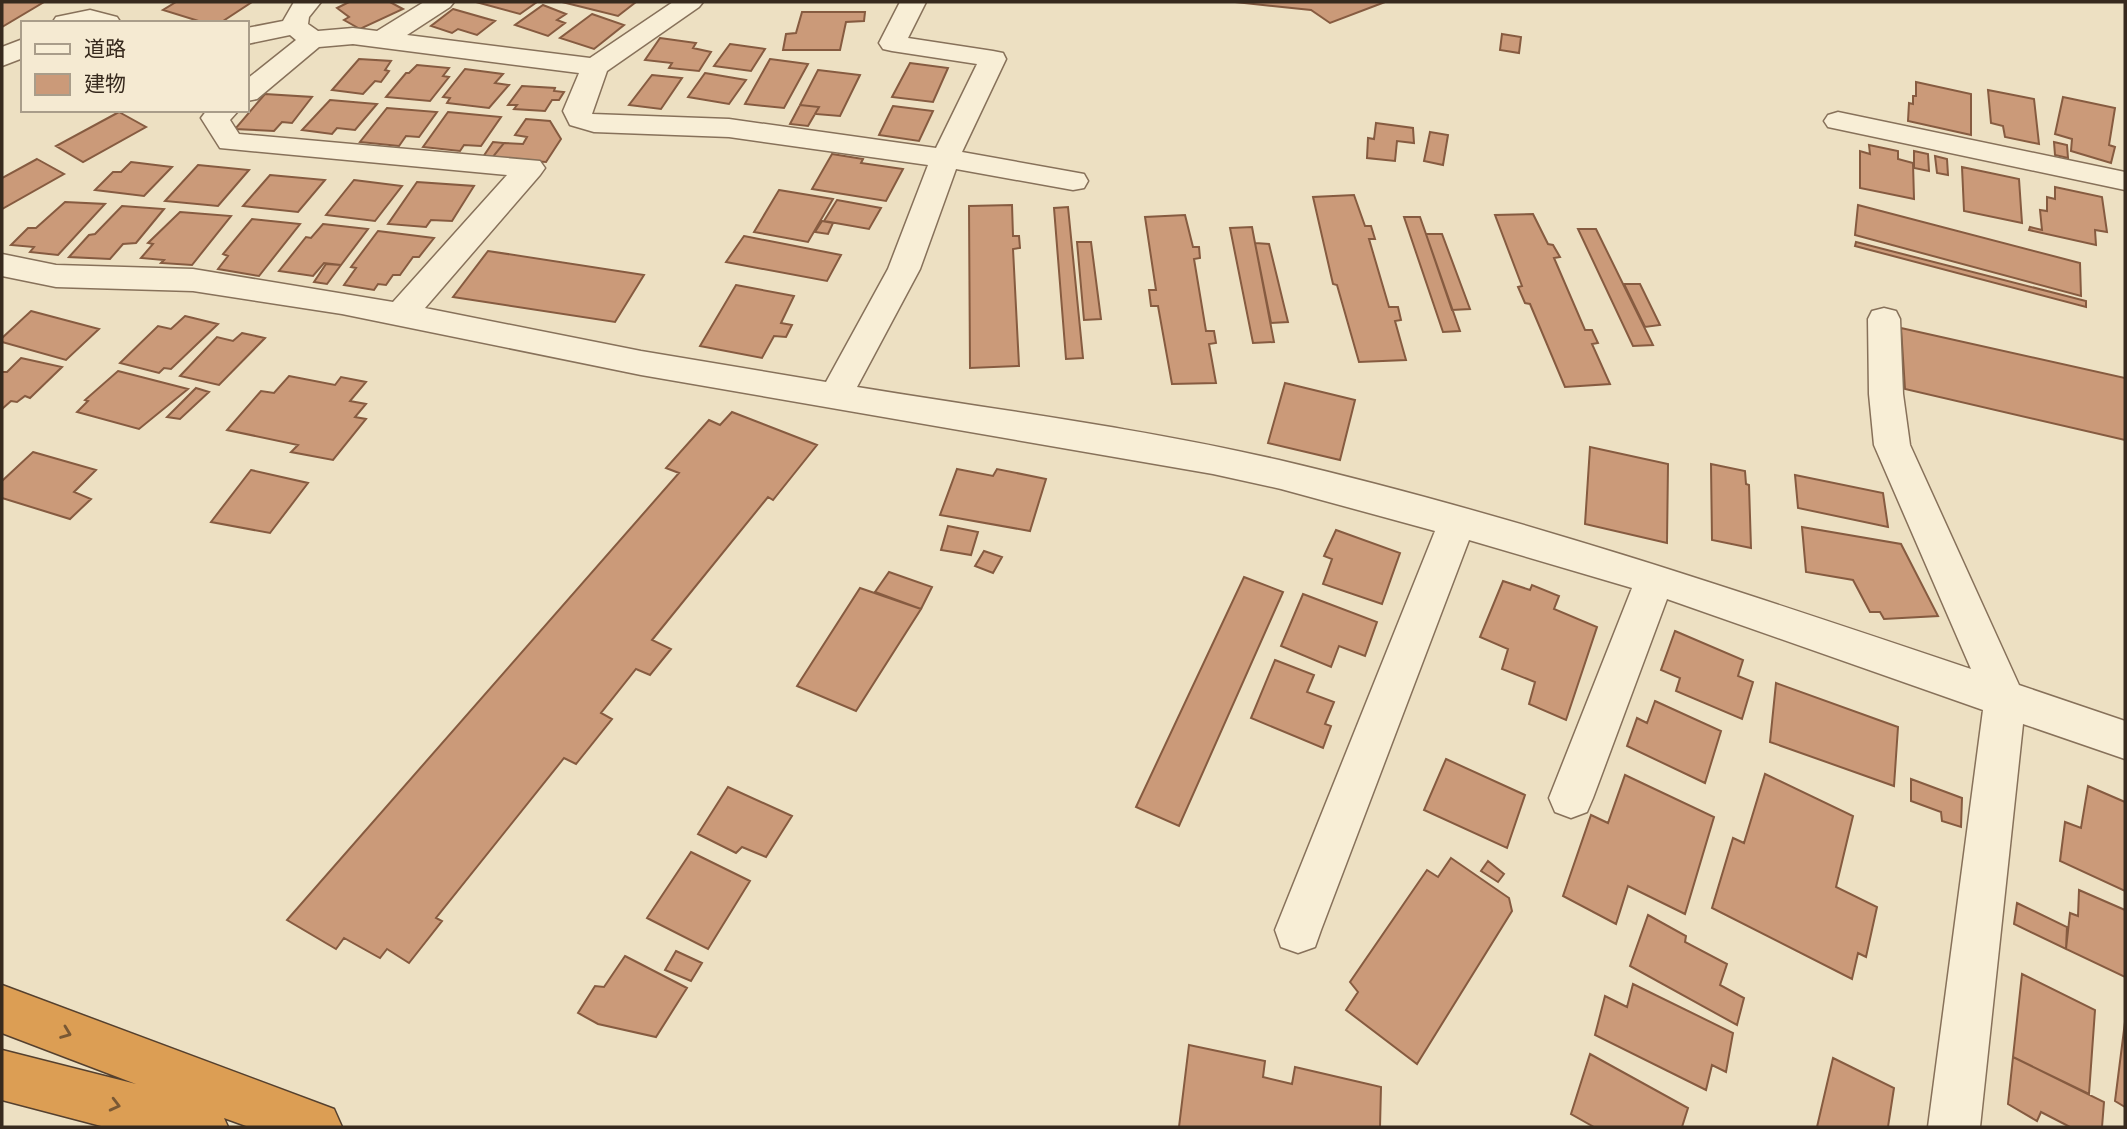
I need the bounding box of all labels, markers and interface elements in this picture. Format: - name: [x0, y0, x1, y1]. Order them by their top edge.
- legend: [21, 21, 248, 112]
- text: 道路: [84, 34, 126, 62]
- text: 建物: [84, 69, 126, 97]
- one-way arrow: [59, 1025, 71, 1039]
- one-way arrow: [109, 1097, 121, 1111]

